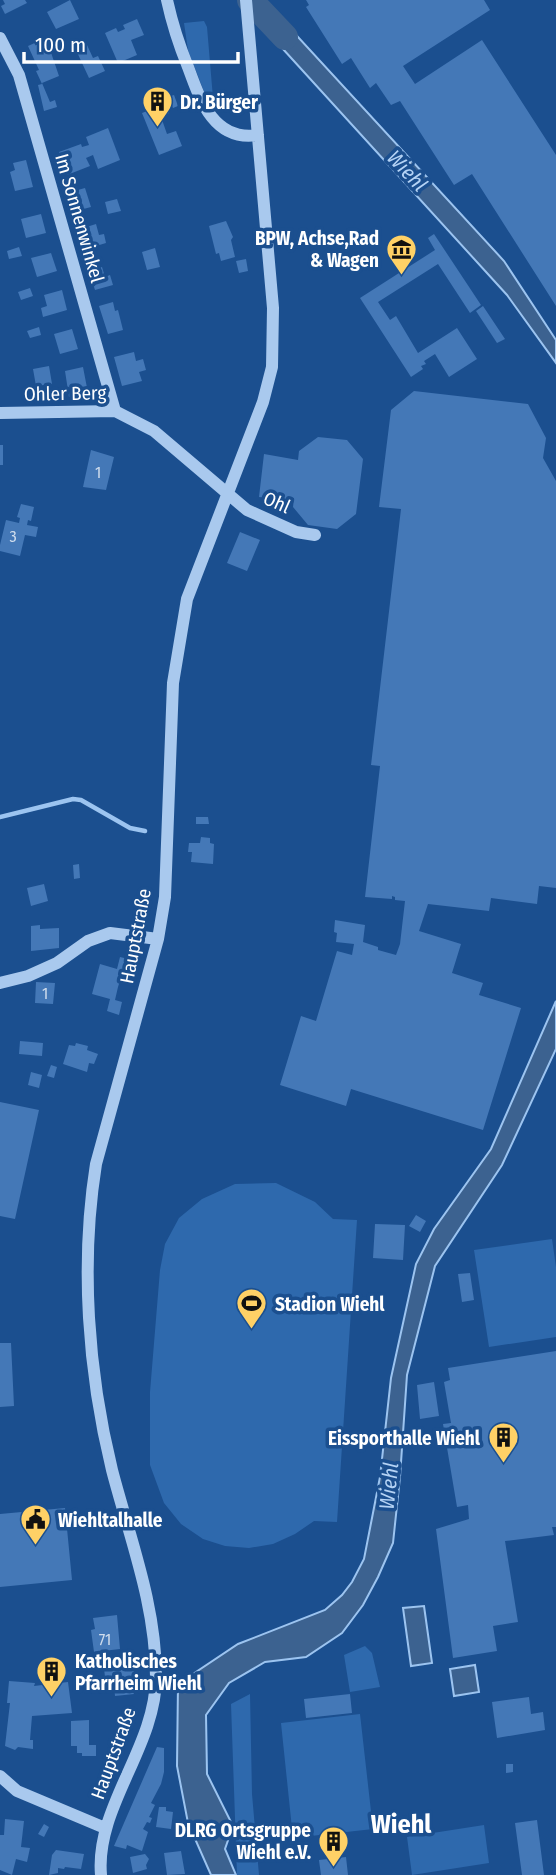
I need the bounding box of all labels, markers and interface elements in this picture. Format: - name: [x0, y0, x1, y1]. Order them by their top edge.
- scale bar: [24, 21, 238, 65]
- text: 100 m: [35, 32, 86, 58]
- building icon: Dr. Bürger: [140, 85, 174, 129]
- place label: Dr. Bürger: [180, 91, 259, 114]
- water label: Wiehl: [381, 145, 433, 197]
- street label: Im Sonnenwinkel: [50, 151, 109, 285]
- place label: BPW, Achse,Rad & Wagen: [255, 227, 379, 272]
- museum icon: BPW, Achse,Rad & Wagen: [385, 232, 419, 276]
- street label: Ohler Berg: [24, 381, 106, 406]
- house number: 1: [95, 463, 101, 482]
- street label: Ohl: [260, 486, 294, 518]
- house number: 3: [9, 527, 17, 546]
- street label: Hauptstraße: [115, 887, 156, 986]
- house number: 1: [42, 984, 48, 1003]
- sports icon: Stadion Wiehl: [235, 1287, 269, 1331]
- place label: Stadion Wiehl: [275, 1293, 385, 1316]
- building icon: Eissporthalle Wiehl: [486, 1421, 520, 1465]
- place label: Eissporthalle Wiehl: [328, 1427, 481, 1450]
- water label: Wiehl: [374, 1461, 404, 1511]
- public building icon: Wiehltalhalle: [18, 1503, 52, 1547]
- place label: Wiehltalhalle: [58, 1509, 163, 1532]
- house number: 71: [99, 1630, 111, 1649]
- place label: Katholisches Pfarrheim Wiehl: [75, 1650, 203, 1695]
- building icon: Katholisches Pfarrheim Wiehl: [35, 1655, 69, 1699]
- street label: Hauptstraße: [86, 1704, 141, 1802]
- district label: Wiehl: [371, 1809, 432, 1840]
- place label: DLRG Ortsgruppe Wiehl e.V.: [175, 1819, 311, 1864]
- building icon: DLRG Ortsgruppe Wiehl e.V.: [317, 1824, 351, 1868]

